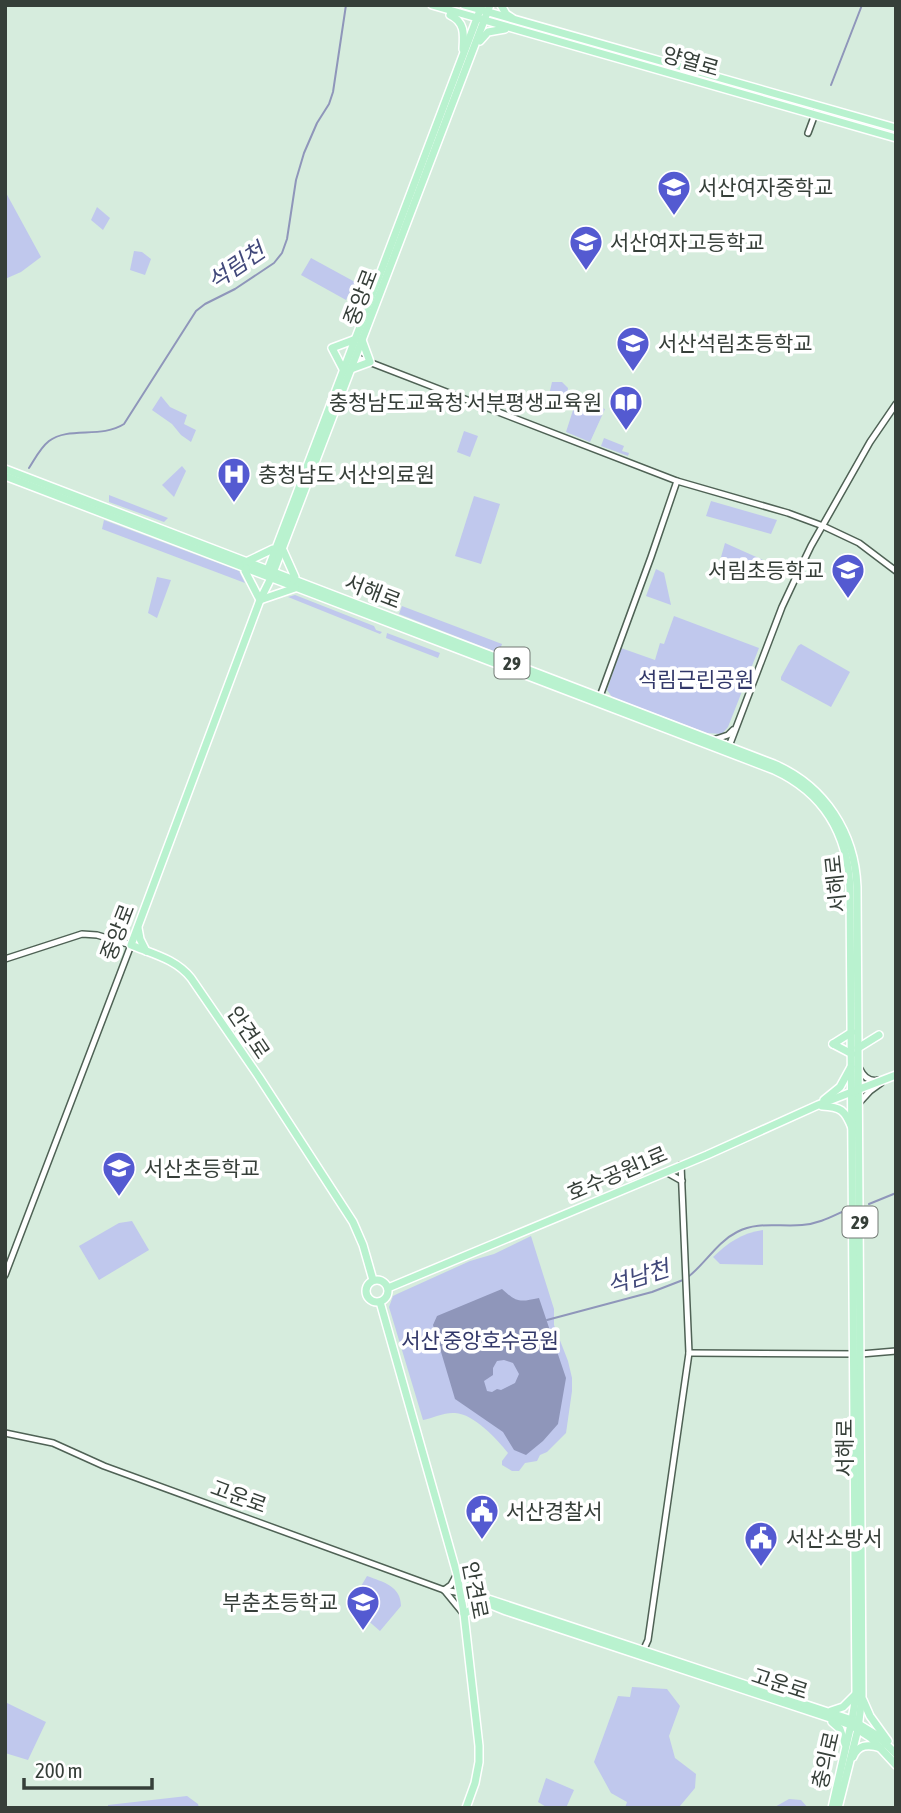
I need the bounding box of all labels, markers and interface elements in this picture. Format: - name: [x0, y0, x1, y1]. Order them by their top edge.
- street label: 양열로: [660, 41, 722, 81]
- school or university icon: 서산여자중학교: [655, 168, 693, 217]
- place label: 서산여자중학교: [698, 175, 833, 199]
- school or university icon: 서산여자고등학교: [567, 223, 605, 272]
- place label: 서산여자고등학교: [610, 230, 765, 254]
- water label: 석림천: [202, 236, 272, 295]
- street label: 중앙로: [338, 266, 382, 328]
- school or university icon: 서산석림초등학교: [614, 324, 652, 373]
- place label: 서산석림초등학교: [658, 331, 813, 355]
- library icon: 충청남도교육청 서부평생교육원: [607, 383, 645, 432]
- place label: 충청남도교육청 서부평생교육원: [329, 390, 602, 414]
- hospital icon: 충청남도 서산의료원: [215, 455, 253, 504]
- place label: 충청남도 서산의료원: [258, 462, 435, 486]
- school or university icon: 서림초등학교: [829, 551, 867, 600]
- place label: 서림초등학교: [708, 558, 824, 582]
- street label: 서해로: [342, 569, 404, 613]
- road number: 29: [494, 648, 530, 678]
- park label: 석림근린공원: [638, 667, 754, 691]
- street label: 서해로: [820, 854, 850, 914]
- street label: 중앙로: [95, 901, 139, 963]
- street label: 안견로: [223, 1001, 275, 1063]
- street label: 호수공원1로: [563, 1141, 671, 1205]
- school or university icon: 서산초등학교: [100, 1149, 138, 1198]
- place label: 서산초등학교: [144, 1156, 260, 1180]
- road number: 29: [842, 1206, 878, 1238]
- water label: 석남천: [604, 1254, 675, 1299]
- park label: 서산 중앙호수공원: [401, 1328, 559, 1352]
- street label: 서해로: [832, 1419, 856, 1477]
- street label: 고운로: [208, 1475, 270, 1517]
- public building icon: 서산경찰서: [463, 1492, 501, 1541]
- place label: 서산경찰서: [506, 1499, 603, 1523]
- public building icon: 서산소방서: [742, 1519, 780, 1568]
- place label: 서산소방서: [786, 1526, 883, 1550]
- street label: 안견로: [459, 1559, 493, 1621]
- school or university icon: 부춘초등학교: [344, 1583, 382, 1632]
- place label: 부춘초등학교: [222, 1590, 338, 1614]
- street label: 고운로: [749, 1663, 811, 1703]
- street label: 충의로: [807, 1729, 843, 1791]
- scale bar: [24, 1746, 152, 1790]
- text: 200 m: [35, 1758, 83, 1782]

